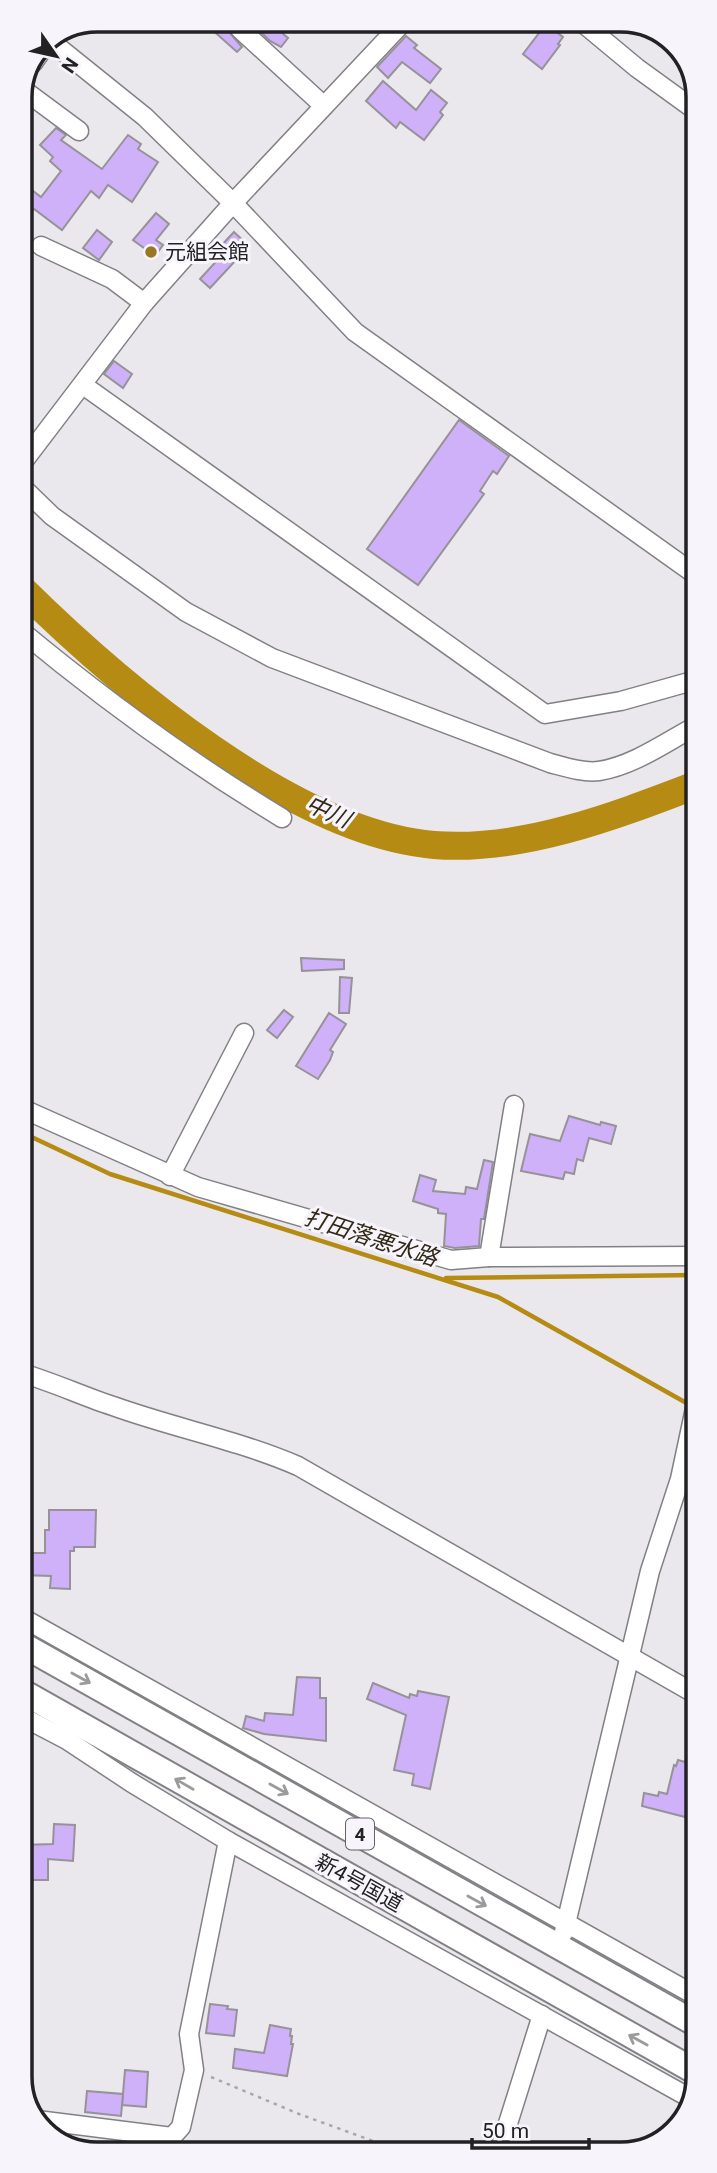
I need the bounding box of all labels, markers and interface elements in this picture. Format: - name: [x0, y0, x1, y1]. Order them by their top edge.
- north arrow: [21, 21, 91, 91]
- text: N: [56, 53, 83, 77]
- place label: 元組会館: [165, 240, 249, 264]
- marker: 元組会館: [143, 244, 159, 260]
- water label: 中川: [301, 790, 357, 835]
- water label: 打田落悪水路: [301, 1204, 443, 1273]
- one-way arrow: [70, 1671, 90, 1685]
- one-way arrow: [174, 1777, 195, 1790]
- one-way arrow: [268, 1783, 289, 1796]
- road number: 4: [346, 1818, 374, 1850]
- street label: 新4号国道: [311, 1849, 407, 1917]
- one-way arrow: [467, 1894, 487, 1908]
- one-way arrow: [629, 2033, 649, 2047]
- scale bar: [472, 2106, 589, 2150]
- text: 50 m: [482, 2119, 529, 2143]

